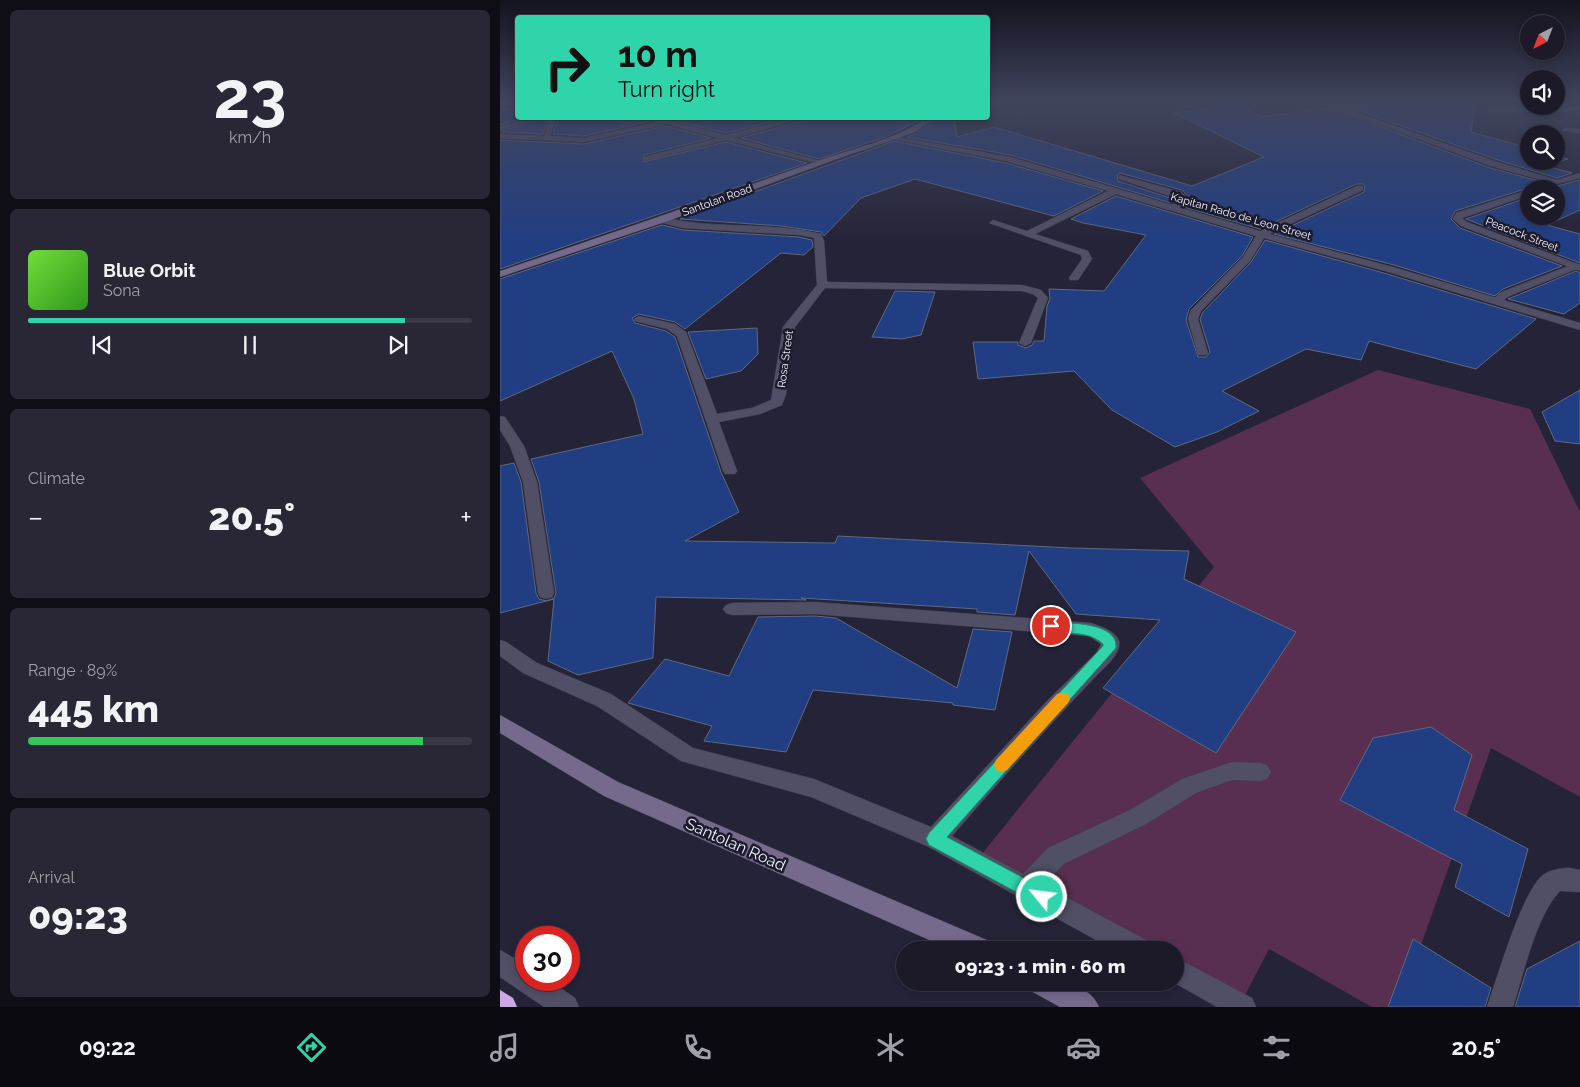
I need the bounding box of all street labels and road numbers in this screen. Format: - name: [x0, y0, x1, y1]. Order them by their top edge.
- street label: Santolan Road: [680, 182, 754, 219]
- street label: Kapitan Rado de Leon Street: [1169, 190, 1313, 243]
- street label: Peacock Street: [1484, 215, 1560, 254]
- street label: Rosa Street: [775, 329, 796, 389]
- street label: Santolan Road: [683, 814, 789, 875]

